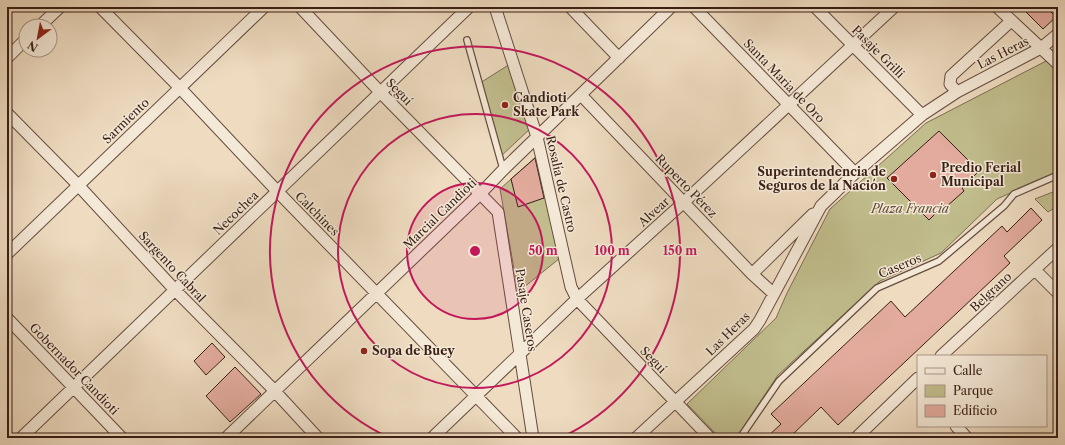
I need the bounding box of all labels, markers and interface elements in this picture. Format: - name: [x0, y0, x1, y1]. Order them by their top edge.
- north arrow: [18, 18, 58, 58]
- street label: Pasaje Grilli: [849, 22, 908, 81]
- street label: Las Heras: [974, 33, 1031, 72]
- street label: Santa Maria de Oro: [741, 36, 828, 126]
- text: N: [25, 38, 40, 55]
- street label: Seguí: [383, 75, 416, 108]
- place label: Candioti Skate Park: [513, 90, 580, 119]
- street label: Sarmiento: [99, 95, 152, 147]
- marker: Candioti Skate Park: [500, 100, 510, 110]
- street label: Rosalía de Castro: [543, 134, 580, 234]
- street label: Ruperto Pérez: [652, 151, 720, 220]
- place label: Predio Ferial Municipal: [941, 160, 1021, 189]
- place label: Superintendencia de Seguros de la Nación: [757, 164, 887, 193]
- marker: Predio Ferial Municipal: [928, 170, 938, 180]
- marker: Superintendencia de Seguros de la Nación: [889, 174, 899, 184]
- street label: Marcial Candioti: [400, 175, 479, 252]
- street label: Necochea: [210, 187, 262, 238]
- street label: Calchines: [292, 189, 342, 239]
- street label: Alvear: [634, 194, 672, 230]
- park label: Plaza Francia: [870, 201, 949, 216]
- street label: Sargento Cabral: [136, 228, 209, 306]
- text: 50 m: [528, 243, 558, 258]
- text: 100 m: [594, 243, 630, 258]
- text: 150 m: [663, 243, 697, 258]
- centre of rings: [468, 244, 482, 258]
- street label: Caseros: [876, 250, 923, 281]
- street label: Pasaje Caseros: [513, 267, 540, 353]
- street label: Belgrano: [967, 269, 1014, 315]
- street label: Las Heras: [703, 309, 753, 359]
- street label: Gobernador Candioti: [27, 320, 122, 418]
- place label: Sopa de Buey: [372, 343, 455, 358]
- street label: Seguí: [637, 343, 670, 376]
- marker: Sopa de Buey: [359, 346, 369, 356]
- legend: [917, 355, 1047, 427]
- text: Calle: [953, 363, 983, 378]
- text: Parque: [953, 383, 994, 398]
- text: Edificio: [953, 403, 997, 418]

